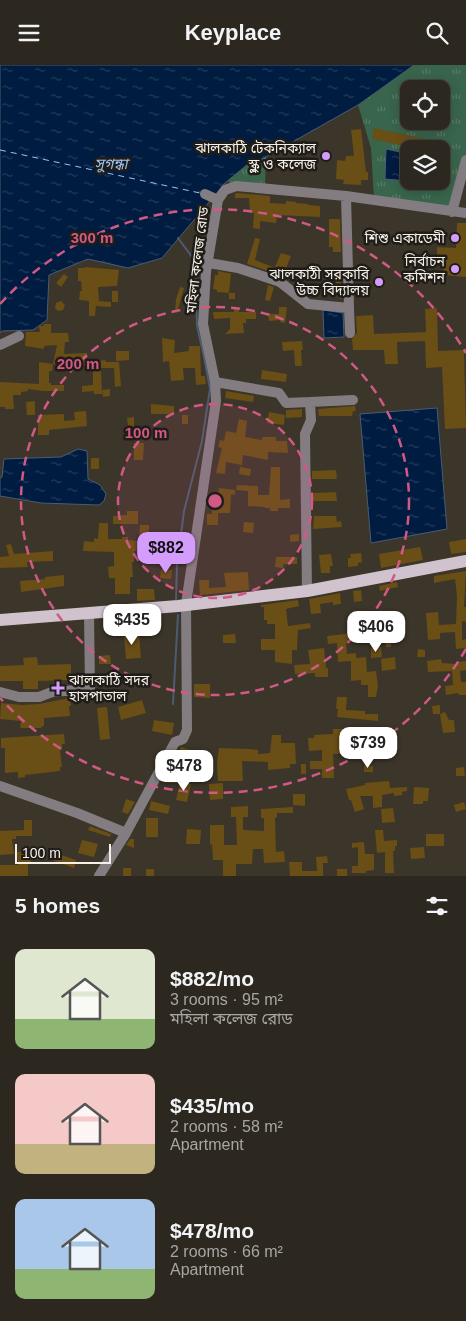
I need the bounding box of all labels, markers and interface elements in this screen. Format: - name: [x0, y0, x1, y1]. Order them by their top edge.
- icon: menu: [15, 19, 43, 47]
- icon: search: [423, 19, 451, 47]
- text: Keyplace: [185, 20, 281, 45]
- map controls: [400, 80, 450, 190]
- button: locate: [400, 80, 450, 130]
- place label: ঝালকাঠি টেকনিক্যাল স্কুল ও কলেজ: [194, 140, 317, 173]
- button: layers: [400, 140, 450, 190]
- marker: ঝালকাঠি টেকনিক্যাল স্কুল ও কলেজ: [320, 150, 332, 162]
- water label: সুগন্ধা: [94, 155, 131, 173]
- street label: মহিলা কলেজ রোড: [182, 205, 212, 315]
- text: 300 m: [71, 229, 113, 246]
- place label: শিশু একাডেমী: [364, 230, 445, 246]
- marker: শিশু একাডেমী: [449, 232, 461, 244]
- place label: নির্বাচন কমিশন: [402, 252, 446, 285]
- marker: নির্বাচন কমিশন: [449, 263, 461, 275]
- place label: ঝালকাঠী সরকারি উচ্চ বিদ্যালয়: [269, 265, 370, 298]
- marker: ঝালকাঠী সরকারি উচ্চ বিদ্যালয়: [373, 276, 385, 288]
- text: 200 m: [57, 355, 99, 372]
- text: 100 m: [125, 424, 167, 441]
- centre of rings: [206, 492, 224, 510]
- pin: $882: [136, 531, 196, 574]
- text: $882: [148, 539, 184, 556]
- pin: $435: [102, 603, 162, 646]
- text: $435: [114, 611, 150, 628]
- pin: $406: [346, 611, 406, 653]
- text: $406: [358, 618, 394, 635]
- place label: ঝালকাঠি সদর হাসপাতাল: [68, 672, 150, 704]
- marker: ঝালকাঠি সদর হাসপাতাল: [51, 681, 65, 695]
- pin: $739: [338, 727, 398, 769]
- text: $739: [350, 734, 386, 751]
- pin: $478: [154, 749, 214, 792]
- text: $478: [166, 757, 202, 774]
- scale bar: [15, 841, 111, 864]
- text: 100 m: [22, 845, 61, 861]
- icon: filters: [423, 892, 451, 920]
- text: 5 homes: [15, 894, 100, 917]
- text: $882/mo: [170, 967, 254, 990]
- icon: home: [55, 969, 115, 1029]
- text: 3 rooms · 95 m²: [170, 991, 283, 1008]
- text: মহিলা কলেজ রোড: [170, 1010, 293, 1027]
- icon: home: [55, 1094, 115, 1154]
- text: $435/mo: [170, 1094, 254, 1117]
- text: 2 rooms · 58 m²: [170, 1118, 283, 1135]
- text: Apartment: [170, 1136, 244, 1153]
- icon: home: [55, 1219, 115, 1279]
- text: $478/mo: [170, 1219, 254, 1242]
- text: 2 rooms · 66 m²: [170, 1243, 283, 1260]
- text: Apartment: [170, 1261, 244, 1278]

